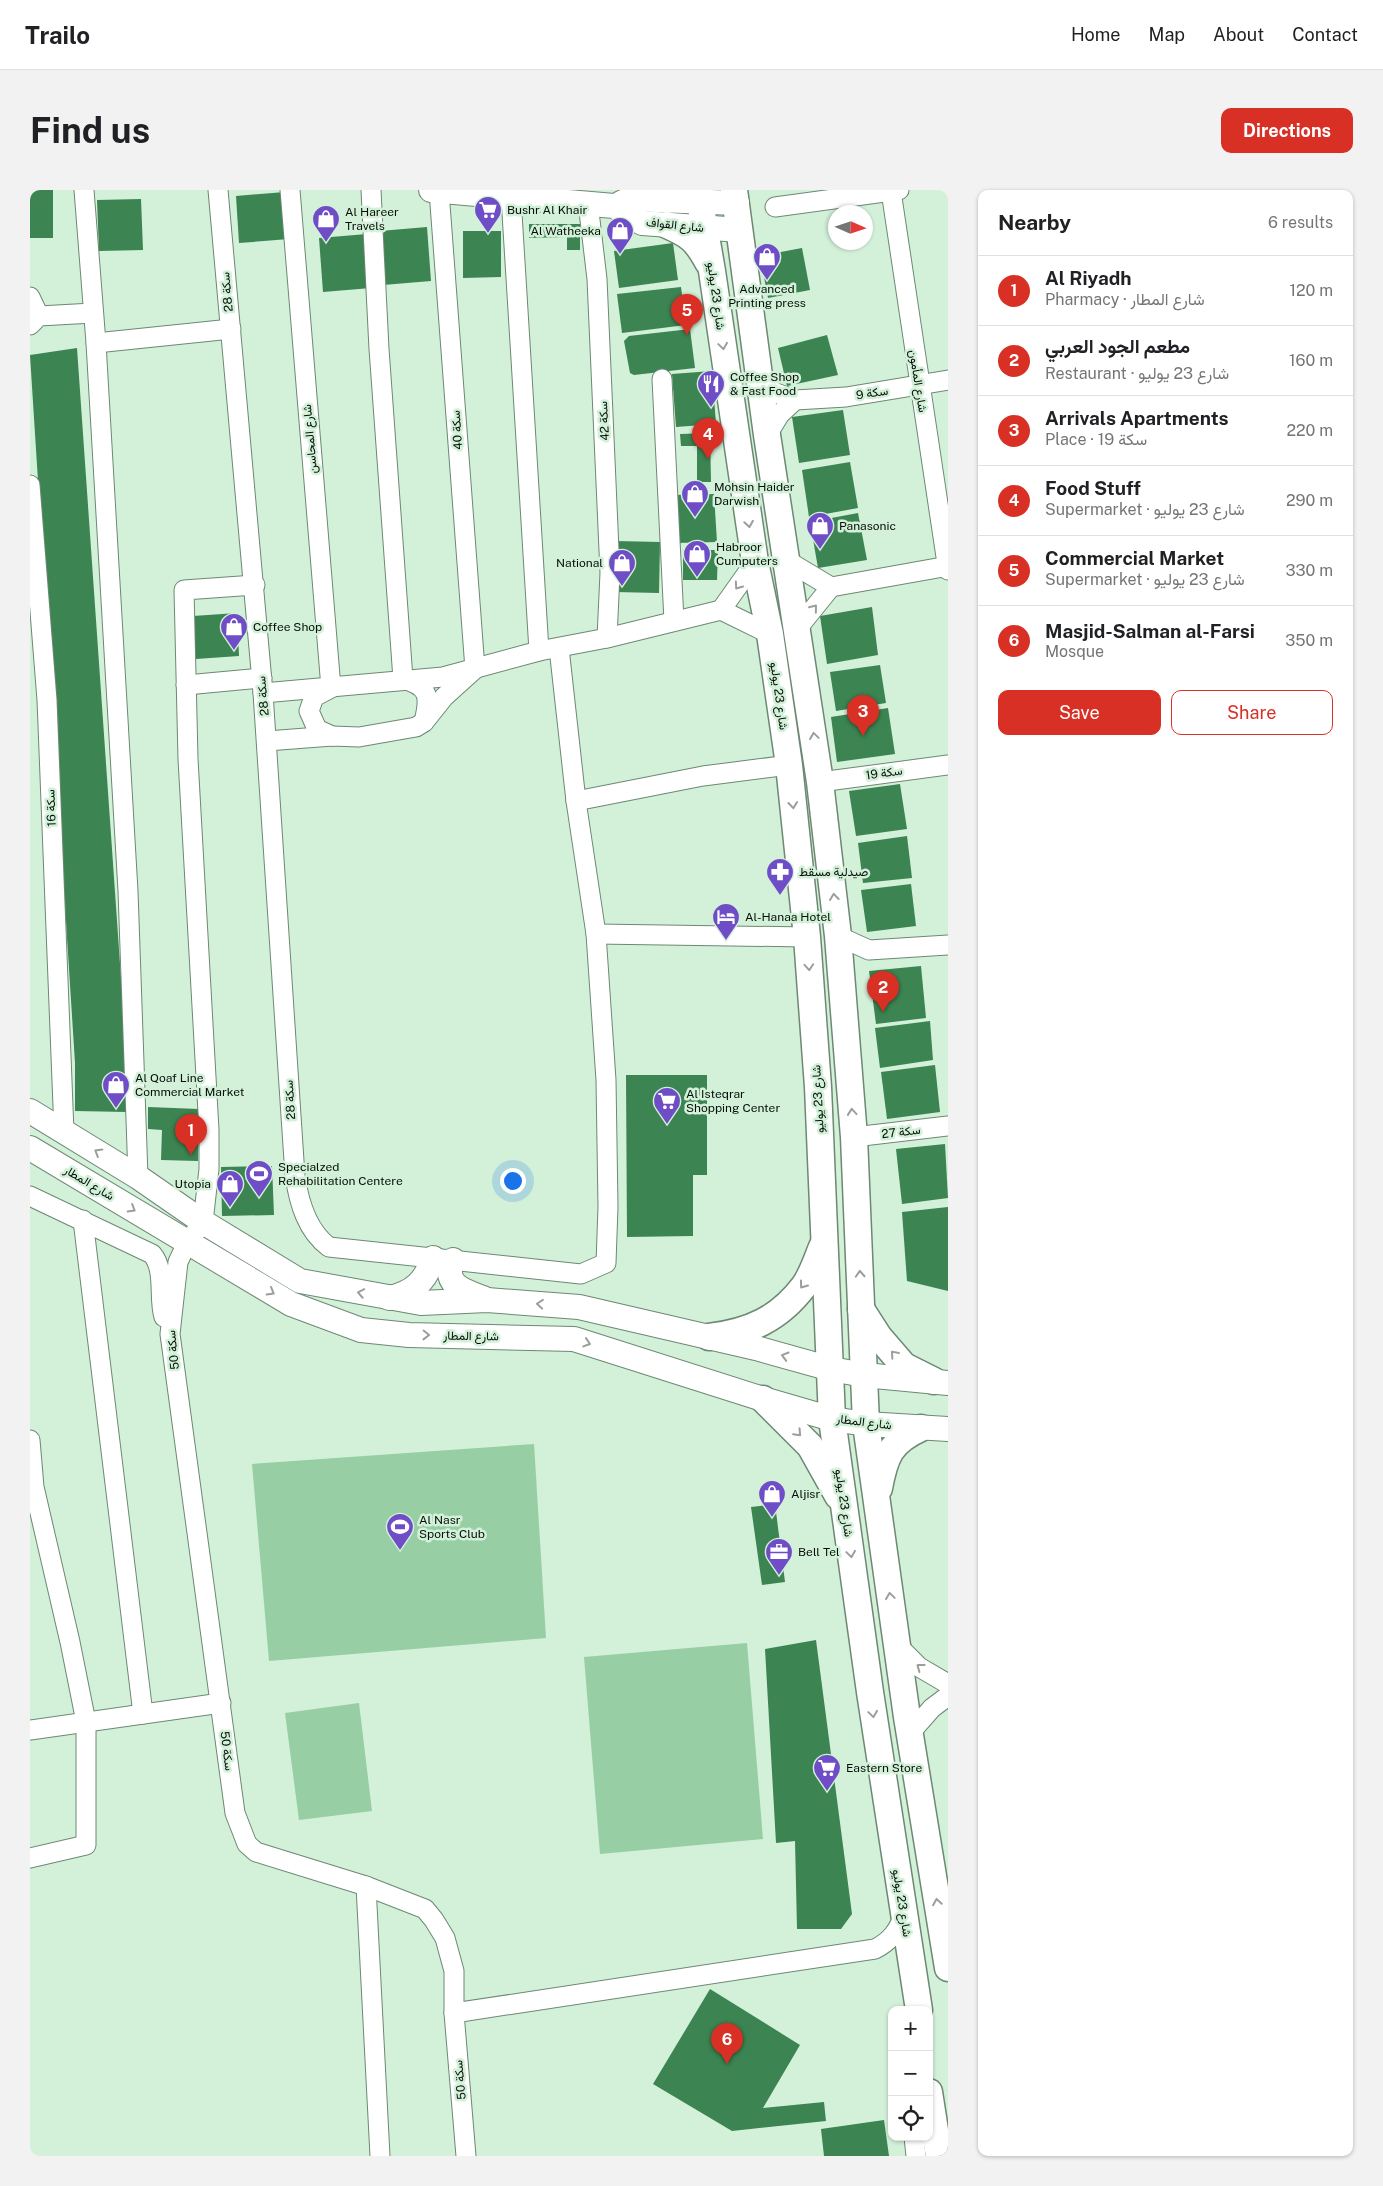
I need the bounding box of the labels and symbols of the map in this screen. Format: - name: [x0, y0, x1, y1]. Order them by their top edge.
- supermarket icon: Bushr Al Khair: [473, 195, 503, 234]
- place label: Bushr Al Khair: [507, 203, 587, 217]
- shop icon: Al Hareer Travels: [311, 204, 341, 243]
- place label: Al Hareer Travels: [345, 205, 399, 233]
- north arrow: [828, 205, 873, 250]
- street label: شارع القواف: [645, 215, 704, 237]
- shop icon: Al Watheeka: [605, 216, 635, 255]
- place label: Al Watheeka: [531, 224, 601, 238]
- shop icon: Advanced Printing press: [752, 242, 782, 281]
- street label: شارع 23 يوليو: [702, 261, 728, 331]
- street label: سكة 28: [218, 272, 236, 312]
- place label: Advanced Printing press: [728, 282, 806, 310]
- pin: 5: [671, 294, 703, 335]
- one-way arrow: [717, 342, 728, 350]
- street label: شارع المأمون: [904, 349, 930, 414]
- restaurant icon: Coffee Shop & Fast Food: [696, 369, 726, 408]
- place label: Coffee Shop & Fast Food: [730, 370, 799, 398]
- street label: سكة 9: [855, 384, 889, 402]
- street label: سكة 42: [596, 401, 612, 441]
- street label: شارع المحاسن: [300, 404, 322, 474]
- street label: سكة 40: [449, 410, 465, 450]
- pin: 4: [692, 418, 724, 459]
- shop icon: Mohsin Haider Darwish: [680, 479, 710, 518]
- place label: Mohsin Haider Darwish: [714, 480, 795, 508]
- shop icon: Panasonic: [805, 511, 835, 550]
- place label: Panasonic: [839, 519, 896, 533]
- one-way arrow: [743, 520, 754, 528]
- shop icon: Habroor Cumputers: [682, 539, 712, 578]
- place label: Habroor Cumputers: [716, 540, 778, 568]
- shop icon: National: [607, 548, 637, 587]
- place label: National: [556, 556, 603, 570]
- one-way arrow: [735, 580, 744, 589]
- one-way arrow: [808, 605, 816, 614]
- shop icon: Coffee Shop: [219, 612, 249, 651]
- place label: Coffee Shop: [253, 620, 322, 634]
- street label: شارع 23 يوليو: [765, 661, 791, 731]
- street label: سكة 28: [254, 676, 272, 716]
- pin: 3: [847, 695, 879, 736]
- one-way arrow: [809, 732, 819, 741]
- street label: سكة 19: [865, 763, 903, 783]
- street label: سكة 16: [43, 789, 59, 827]
- one-way arrow: [787, 802, 798, 810]
- pharmacy icon: صيدلية مسقط: [765, 857, 795, 896]
- place label: صيدلية مسقط: [799, 865, 868, 879]
- one-way arrow: [829, 893, 840, 901]
- hotel icon: Al-Hanaa Hotel: [711, 902, 741, 941]
- place label: Al-Hanaa Hotel: [745, 910, 831, 924]
- one-way arrow: [803, 963, 814, 971]
- pin: 2: [867, 971, 899, 1012]
- street label: شارع 23 يوليو: [809, 1064, 829, 1133]
- shop icon: Al Qoaf Line Commercial Market: [101, 1070, 131, 1109]
- place label: Al Qoaf Line Commercial Market: [135, 1071, 245, 1099]
- street label: سكة 28: [282, 1080, 298, 1120]
- supermarket icon: Al Isteqrar Shopping Center: [652, 1086, 682, 1125]
- place label: Al Isteqrar Shopping Center: [686, 1087, 780, 1115]
- one-way arrow: [846, 1107, 857, 1115]
- pin: 1: [175, 1114, 207, 1155]
- street label: سكة 27: [881, 1123, 921, 1141]
- one-way arrow: [94, 1149, 103, 1159]
- sports icon: Specialzed Rehabilitation Centere: [244, 1159, 274, 1198]
- place label: Specialzed Rehabilitation Centere: [278, 1160, 403, 1188]
- street label: شارع المطار: [60, 1162, 116, 1205]
- your location: [500, 1168, 526, 1194]
- shop icon: Utopia: [215, 1169, 245, 1208]
- place label: Utopia: [174, 1177, 211, 1191]
- one-way arrow: [126, 1203, 135, 1212]
- one-way arrow: [854, 1270, 865, 1278]
- one-way arrow: [800, 1279, 809, 1289]
- one-way arrow: [266, 1286, 275, 1296]
- one-way arrow: [357, 1288, 366, 1299]
- one-way arrow: [536, 1299, 544, 1310]
- street label: شارع المطار: [442, 1328, 499, 1345]
- street label: سكة 50: [164, 1329, 182, 1371]
- one-way arrow: [422, 1330, 430, 1341]
- one-way arrow: [583, 1338, 591, 1348]
- one-way arrow: [891, 1351, 900, 1360]
- one-way arrow: [781, 1352, 789, 1362]
- street label: شارع المطار: [834, 1412, 892, 1434]
- one-way arrow: [792, 1428, 801, 1437]
- street label: شارع 23 يوليو: [830, 1468, 856, 1538]
- shop icon: Aljisr: [757, 1479, 787, 1518]
- place label: Aljisr: [791, 1487, 820, 1501]
- sports icon: Al Nasr Sports Club: [385, 1512, 415, 1551]
- place label: Al Nasr Sports Club: [419, 1513, 485, 1541]
- office icon: Bell Tel: [764, 1537, 794, 1576]
- place label: Bell Tel: [798, 1545, 840, 1559]
- one-way arrow: [845, 1550, 856, 1558]
- one-way arrow: [885, 1592, 896, 1600]
- one-way arrow: [916, 1664, 926, 1673]
- one-way arrow: [867, 1711, 878, 1719]
- street label: سكة 50: [218, 1730, 236, 1772]
- supermarket icon: Eastern Store: [812, 1753, 842, 1792]
- place label: Eastern Store: [846, 1761, 922, 1775]
- street label: شارع 23 يوليو: [888, 1868, 914, 1938]
- one-way arrow: [933, 1898, 943, 1907]
- pin: 6: [711, 2023, 743, 2064]
- street label: سكة 50: [451, 2060, 469, 2100]

